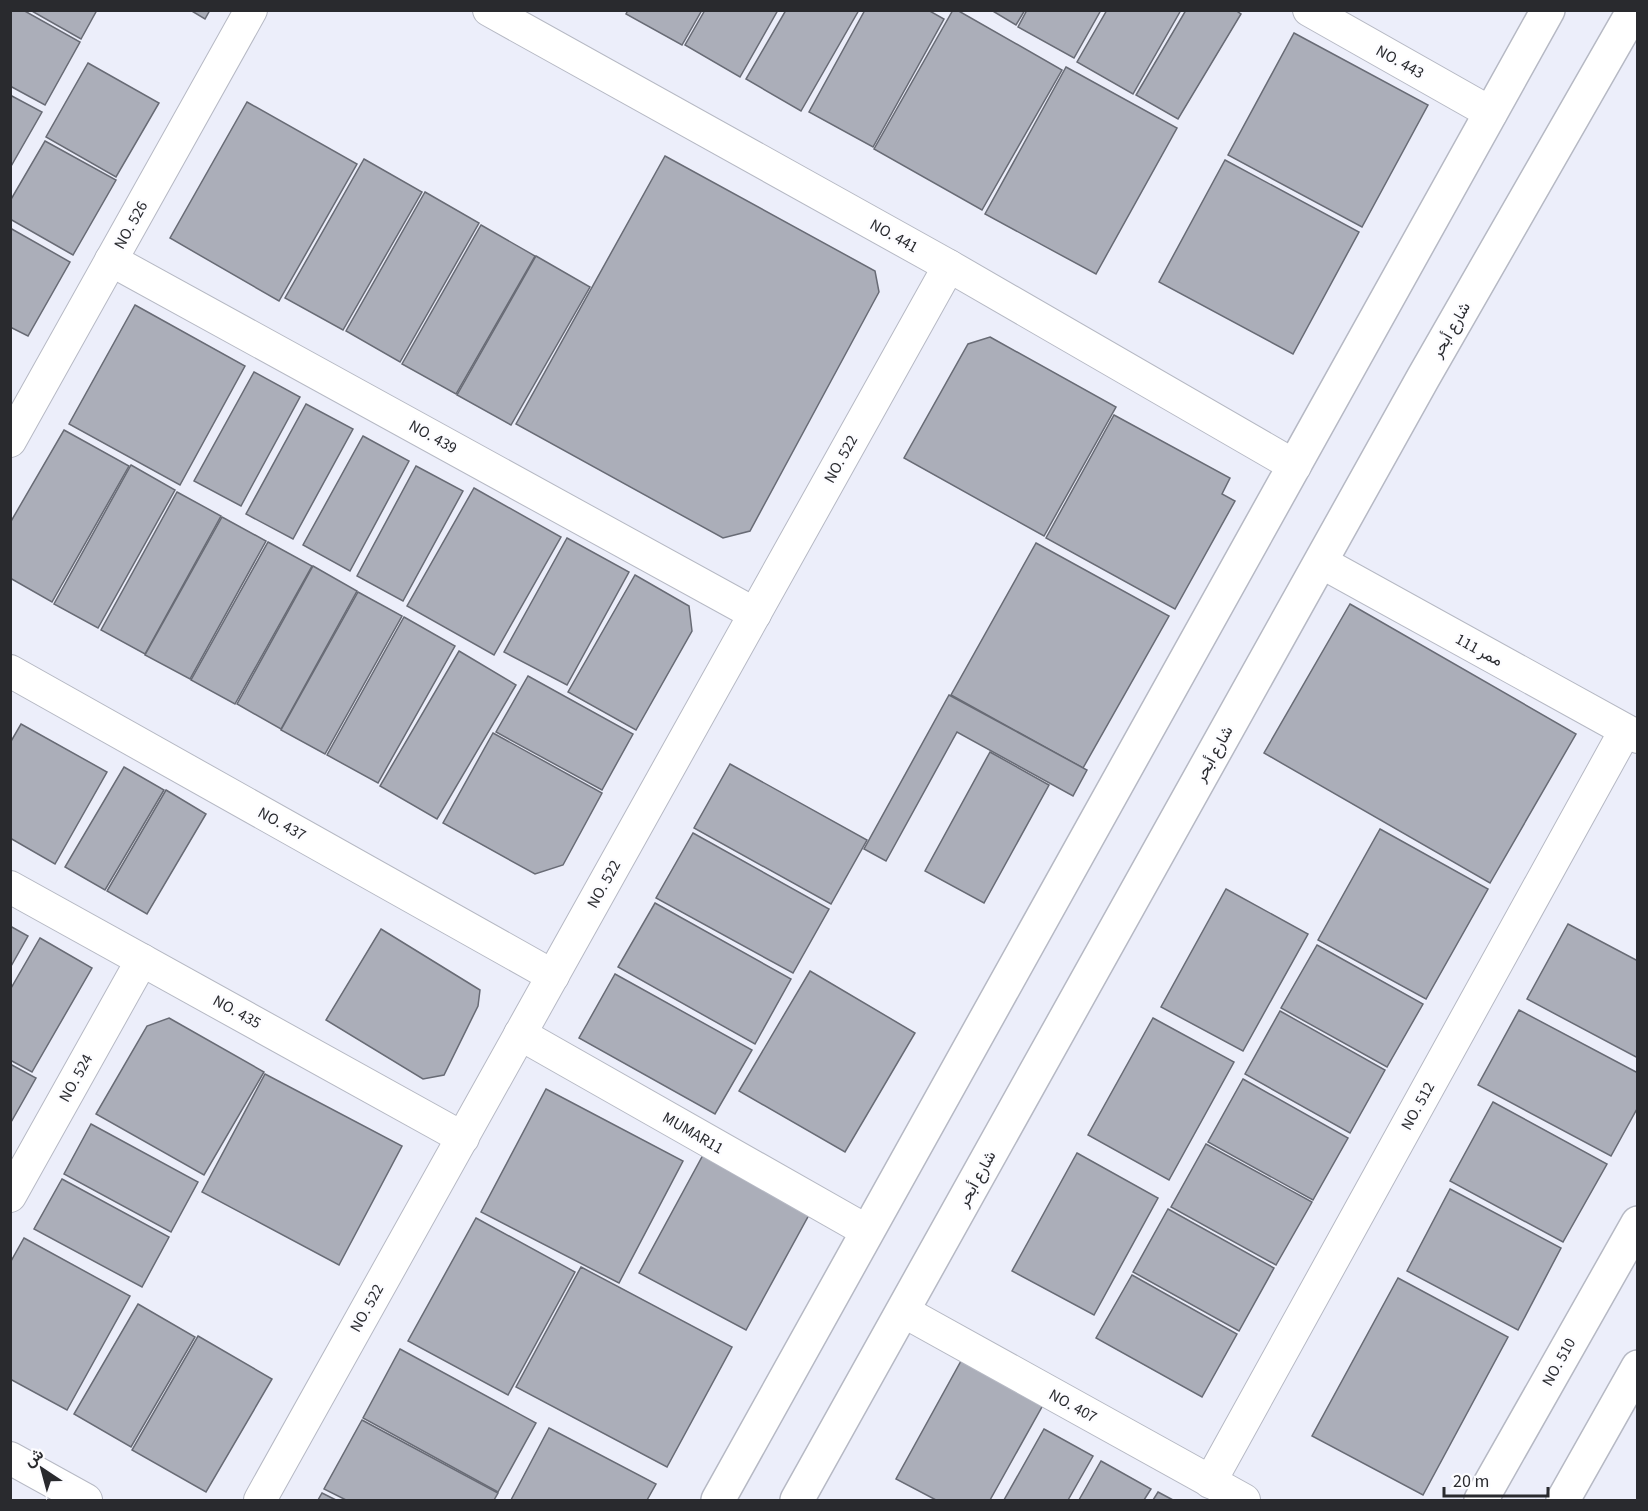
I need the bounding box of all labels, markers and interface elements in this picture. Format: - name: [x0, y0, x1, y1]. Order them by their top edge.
- street label: NO. 443: [1372, 40, 1428, 84]
- street label: NO. 526: [109, 197, 153, 253]
- street label: NO. 441: [866, 214, 922, 258]
- street label: شارع أبحر: [1426, 298, 1476, 363]
- street label: NO. 439: [405, 415, 461, 459]
- street label: NO. 522: [819, 431, 863, 487]
- street label: ممر 111: [1451, 628, 1507, 672]
- street label: شارع أبحر: [1189, 722, 1238, 787]
- street label: NO. 437: [254, 802, 310, 846]
- street label: NO. 522: [582, 856, 626, 912]
- street label: NO. 435: [209, 990, 265, 1034]
- street label: NO. 524: [54, 1050, 98, 1106]
- street label: NO. 512: [1396, 1078, 1440, 1134]
- street label: MUMAR11: [658, 1107, 728, 1159]
- street label: شارع أبحر: [952, 1147, 1001, 1212]
- street label: NO. 522: [345, 1280, 389, 1336]
- street label: NO. 510: [1537, 1334, 1581, 1390]
- street label: NO. 407: [1045, 1384, 1101, 1428]
- north arrow: [12, 1439, 72, 1499]
- text: ش: [20, 1443, 48, 1472]
- scale bar: [1444, 1460, 1548, 1498]
- text: 20 m: [1453, 1469, 1489, 1494]

